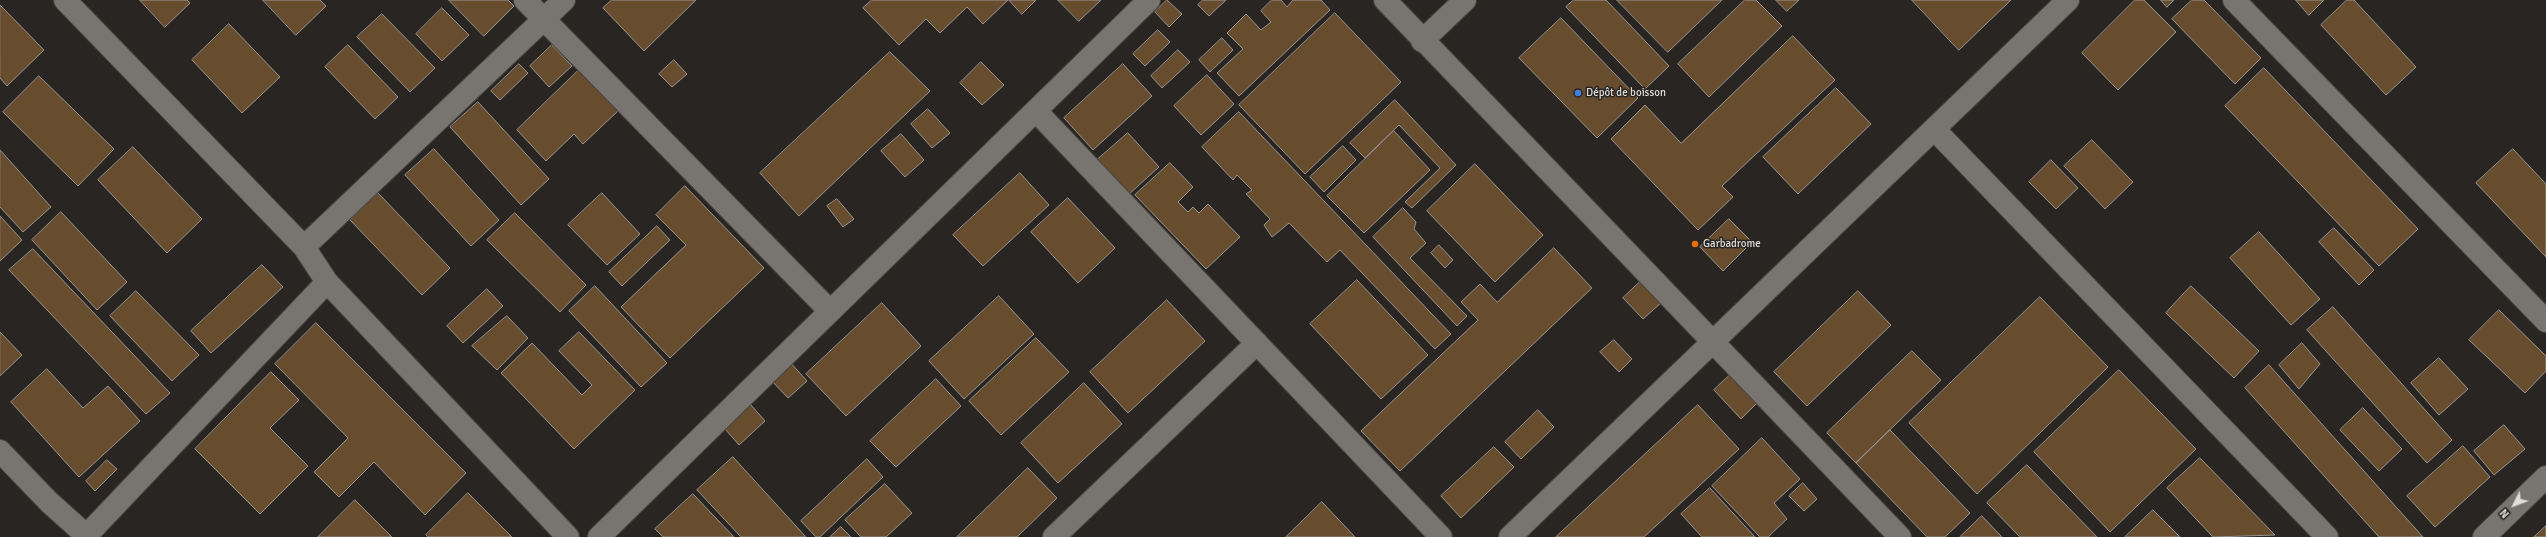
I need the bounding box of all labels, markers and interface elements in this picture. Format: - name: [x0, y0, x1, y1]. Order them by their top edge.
- place label: Dépôt de boisson: [1586, 86, 1666, 100]
- marker: Dépôt de boisson: [1573, 88, 1583, 98]
- place label: Garbadrome: [1703, 237, 1761, 251]
- marker: Garbadrome: [1690, 239, 1700, 249]
- north arrow: [2494, 485, 2534, 525]
- text: N: [2497, 506, 2512, 521]

